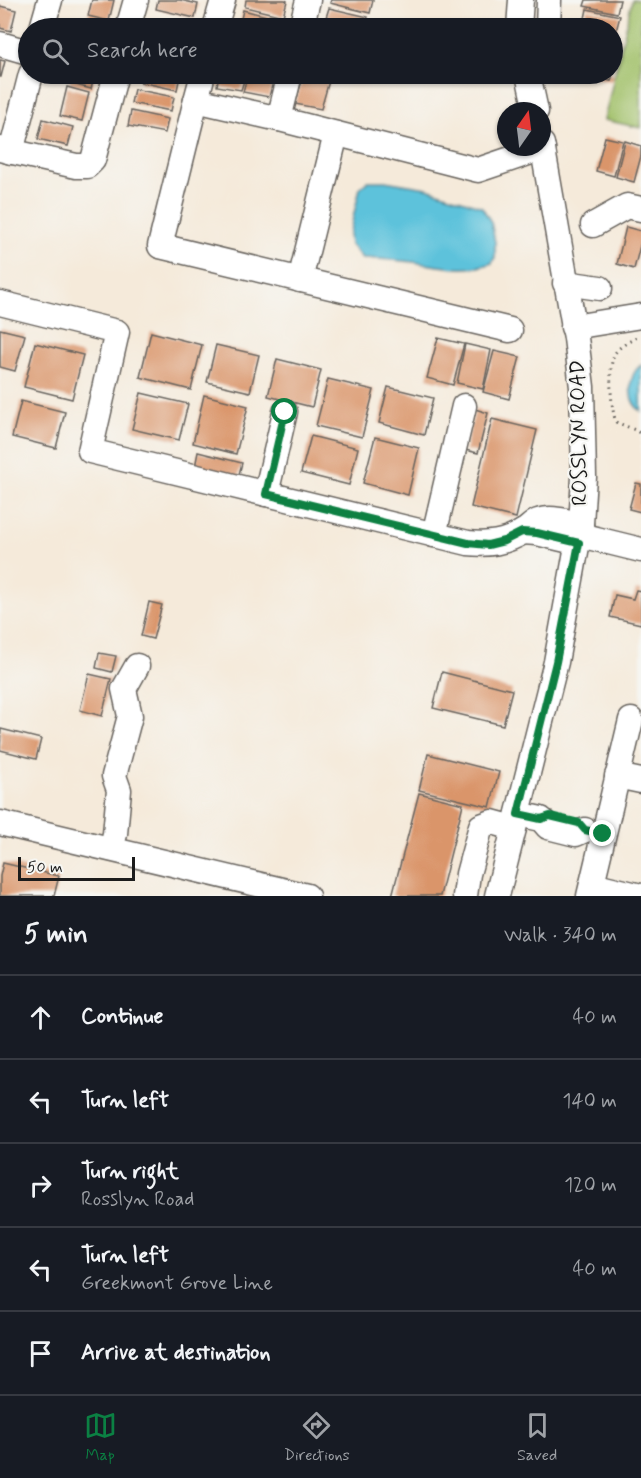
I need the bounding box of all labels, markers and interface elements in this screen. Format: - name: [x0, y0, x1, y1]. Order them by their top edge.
- search box: [18, 18, 623, 84]
- icon: search: [39, 35, 72, 68]
- text: Search here: [87, 37, 198, 65]
- north arrow: [497, 102, 551, 156]
- street label: ROSSLYN ROAD: [564, 360, 594, 506]
- route start: [271, 398, 297, 424]
- route end: [589, 820, 615, 846]
- scale bar: [18, 854, 135, 882]
- text: 50 m: [27, 857, 63, 878]
- text: 5 min: [24, 918, 88, 952]
- text: Walk · 340 m: [504, 922, 617, 949]
- icon: ahead: [24, 1001, 57, 1034]
- text: Continue: [81, 1003, 163, 1031]
- text: 40 m: [573, 1004, 617, 1031]
- icon: left: [24, 1085, 57, 1118]
- text: Turn left: [81, 1087, 169, 1115]
- text: 140 m: [563, 1088, 617, 1115]
- text: Turn right: [81, 1158, 179, 1186]
- icon: right: [24, 1169, 57, 1202]
- text: 120 m: [564, 1172, 617, 1199]
- text: Rosslyn Road: [81, 1186, 194, 1213]
- text: Turn left: [81, 1242, 169, 1270]
- icon: left: [24, 1253, 57, 1286]
- text: 40 m: [573, 1256, 617, 1283]
- text: Greekmont Grove Line: [81, 1270, 273, 1297]
- icon: arrive: [24, 1337, 57, 1370]
- text: Arrive at destination: [81, 1339, 271, 1367]
- tab: Map: [84, 1409, 117, 1466]
- tab: Directions: [284, 1409, 350, 1466]
- tab: Saved: [517, 1409, 557, 1466]

